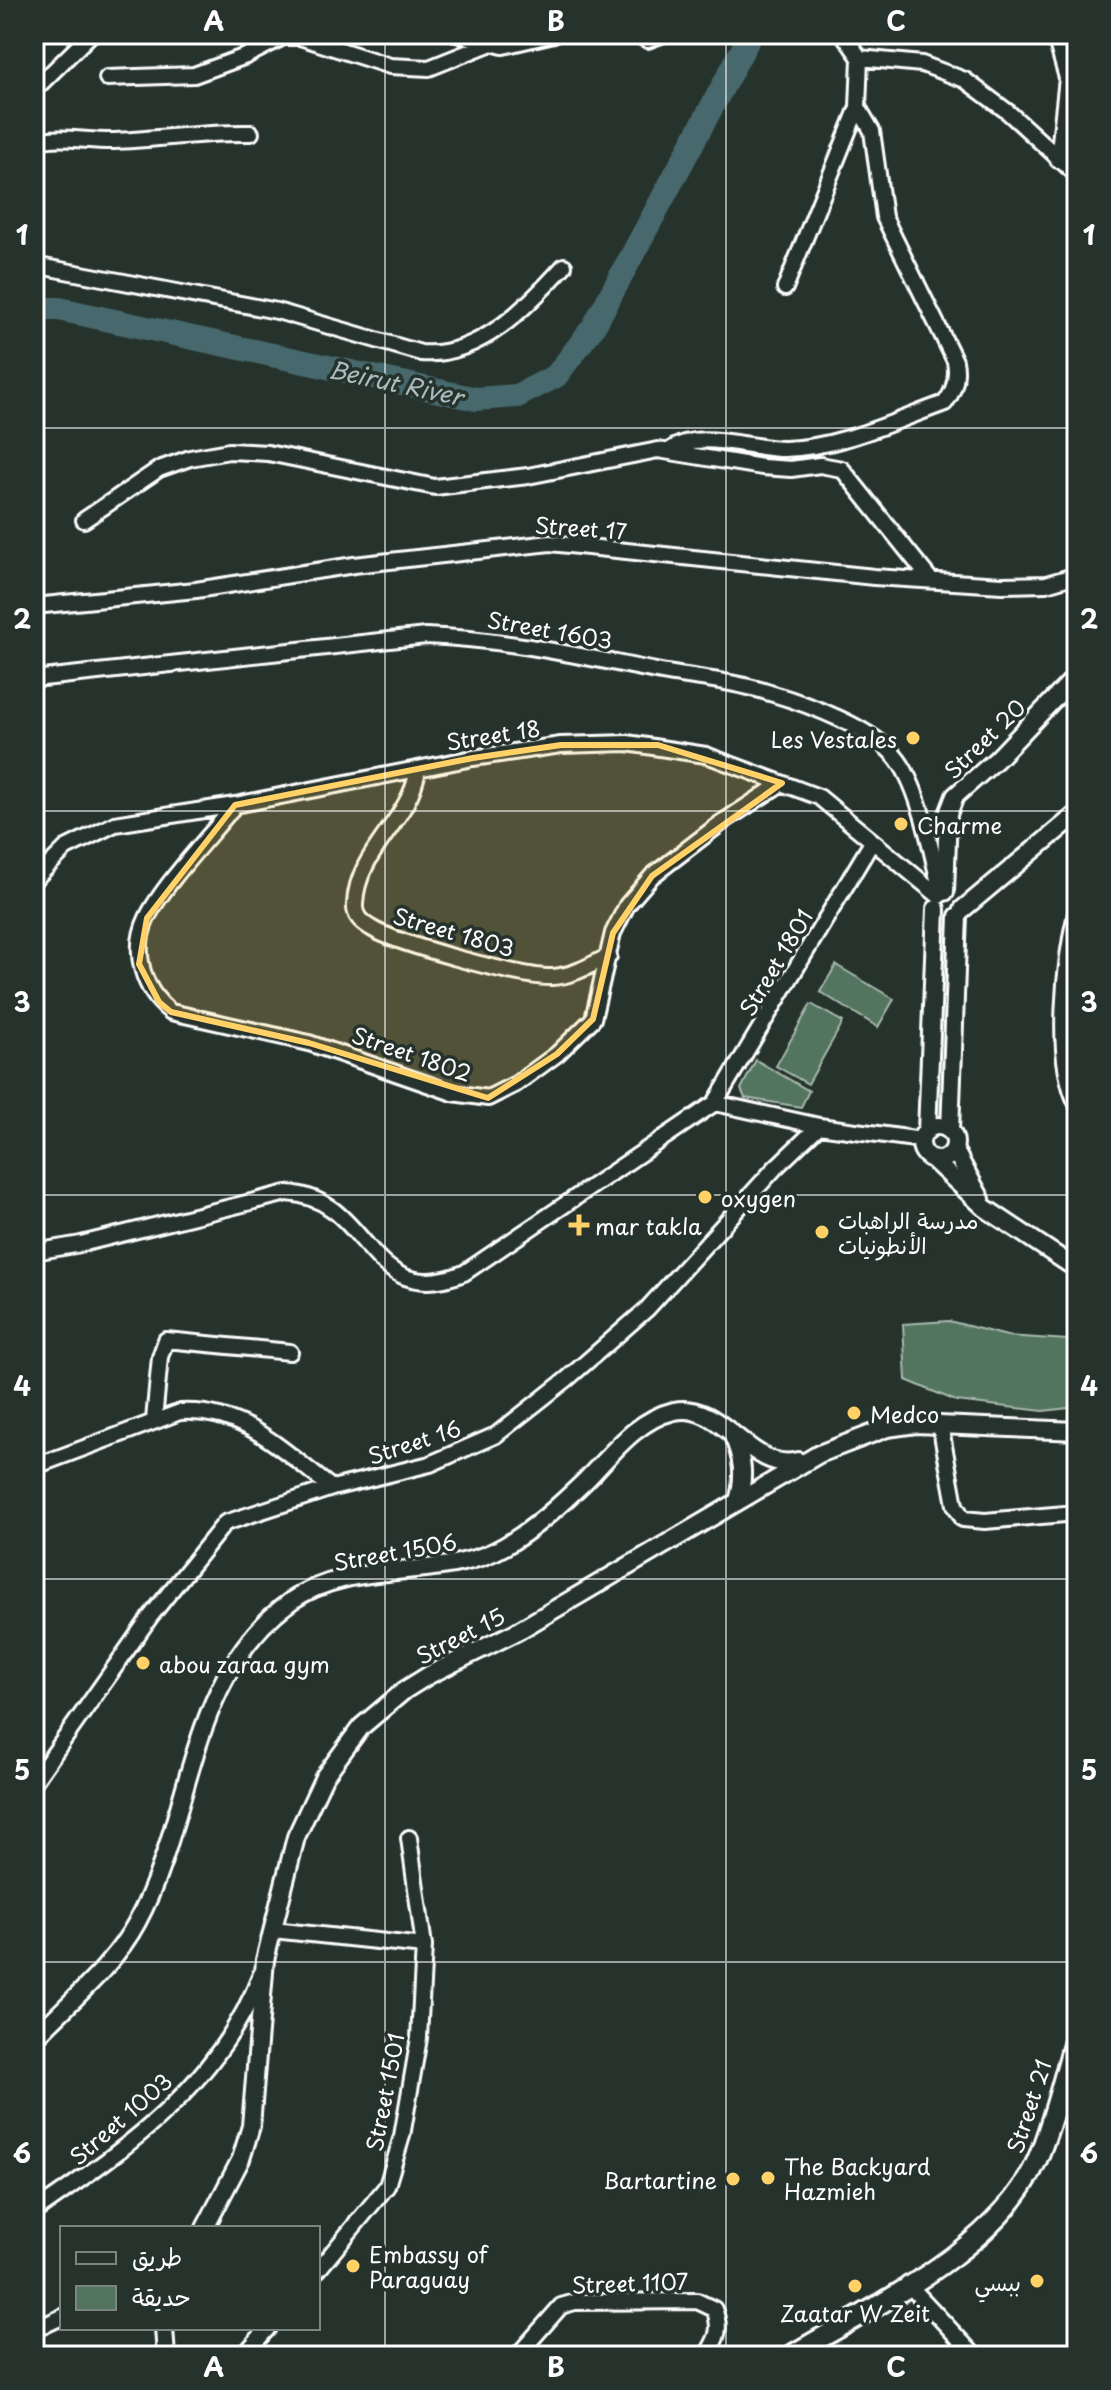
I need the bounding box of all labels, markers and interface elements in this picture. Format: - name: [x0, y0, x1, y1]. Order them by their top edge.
- text: A: [204, 1, 224, 40]
- text: B: [547, 1, 565, 40]
- text: C: [886, 1, 906, 40]
- text: 1: [16, 215, 28, 254]
- text: 1: [1083, 215, 1095, 254]
- water label: Beirut River: [326, 350, 469, 414]
- street label: Street 17: [534, 507, 629, 547]
- text: 2: [13, 599, 31, 638]
- text: 2: [1080, 599, 1098, 638]
- street label: Street 1603: [485, 602, 615, 656]
- street label: Street 20: [936, 691, 1032, 785]
- street label: Street 18: [444, 710, 542, 758]
- place label: Les Vestales: [771, 722, 897, 755]
- marker: Les Vestales: [904, 729, 922, 747]
- place label: Charme: [917, 808, 1002, 841]
- marker: Charme: [892, 815, 910, 833]
- street label: Street 1803: [390, 898, 518, 964]
- street label: Street 1801: [730, 902, 820, 1022]
- text: 3: [13, 982, 31, 1021]
- text: 3: [1080, 982, 1098, 1021]
- street label: Street 1802: [348, 1017, 476, 1089]
- place label: oxygen: [721, 1181, 796, 1214]
- marker: oxygen: [696, 1188, 714, 1206]
- place label: مدرسة الراهبات الأنطونيات: [838, 1203, 979, 1261]
- place label: mar takla: [595, 1209, 702, 1242]
- marker: mar takla: [570, 1216, 588, 1234]
- marker: مدرسة الراهبات الأنطونيات: [813, 1223, 831, 1241]
- text: 4: [13, 1366, 31, 1405]
- text: 4: [1080, 1366, 1098, 1405]
- place label: Medco: [870, 1397, 939, 1430]
- marker: Medco: [845, 1404, 863, 1422]
- street label: Street 16: [363, 1410, 465, 1472]
- street label: Street 1506: [331, 1524, 459, 1578]
- street label: Street 15: [410, 1599, 510, 1671]
- place label: abou zaraa gym: [159, 1647, 330, 1680]
- marker: abou zaraa gym: [134, 1654, 152, 1672]
- text: 5: [14, 1750, 30, 1789]
- text: 5: [1081, 1750, 1097, 1789]
- street label: Street 1501: [356, 2030, 412, 2154]
- street label: Street 21: [997, 2055, 1059, 2157]
- street label: Street 1003: [61, 2064, 179, 2172]
- text: 6: [13, 2133, 31, 2172]
- text: 6: [1080, 2133, 1098, 2172]
- place label: The Backyard Hazmieh: [784, 2149, 931, 2207]
- place label: Bartartine: [603, 2163, 717, 2196]
- marker: The Backyard Hazmieh: [759, 2169, 777, 2187]
- marker: Bartartine: [724, 2170, 742, 2188]
- legend: [60, 2226, 320, 2330]
- place label: Embassy of Paraguay: [369, 2237, 490, 2295]
- text: طريق: [132, 2238, 182, 2274]
- marker: Embassy of Paraguay: [344, 2257, 362, 2275]
- street label: Street 1107: [571, 2263, 689, 2301]
- place label: ببسي: [975, 2265, 1021, 2303]
- marker: ببسي: [1028, 2272, 1046, 2290]
- marker: Zaatar W Zeit: [846, 2277, 864, 2295]
- text: حديقة: [132, 2278, 191, 2314]
- place label: Zaatar W Zeit: [780, 2296, 930, 2329]
- text: A: [204, 2347, 224, 2386]
- text: B: [547, 2347, 565, 2386]
- text: C: [886, 2347, 906, 2386]

